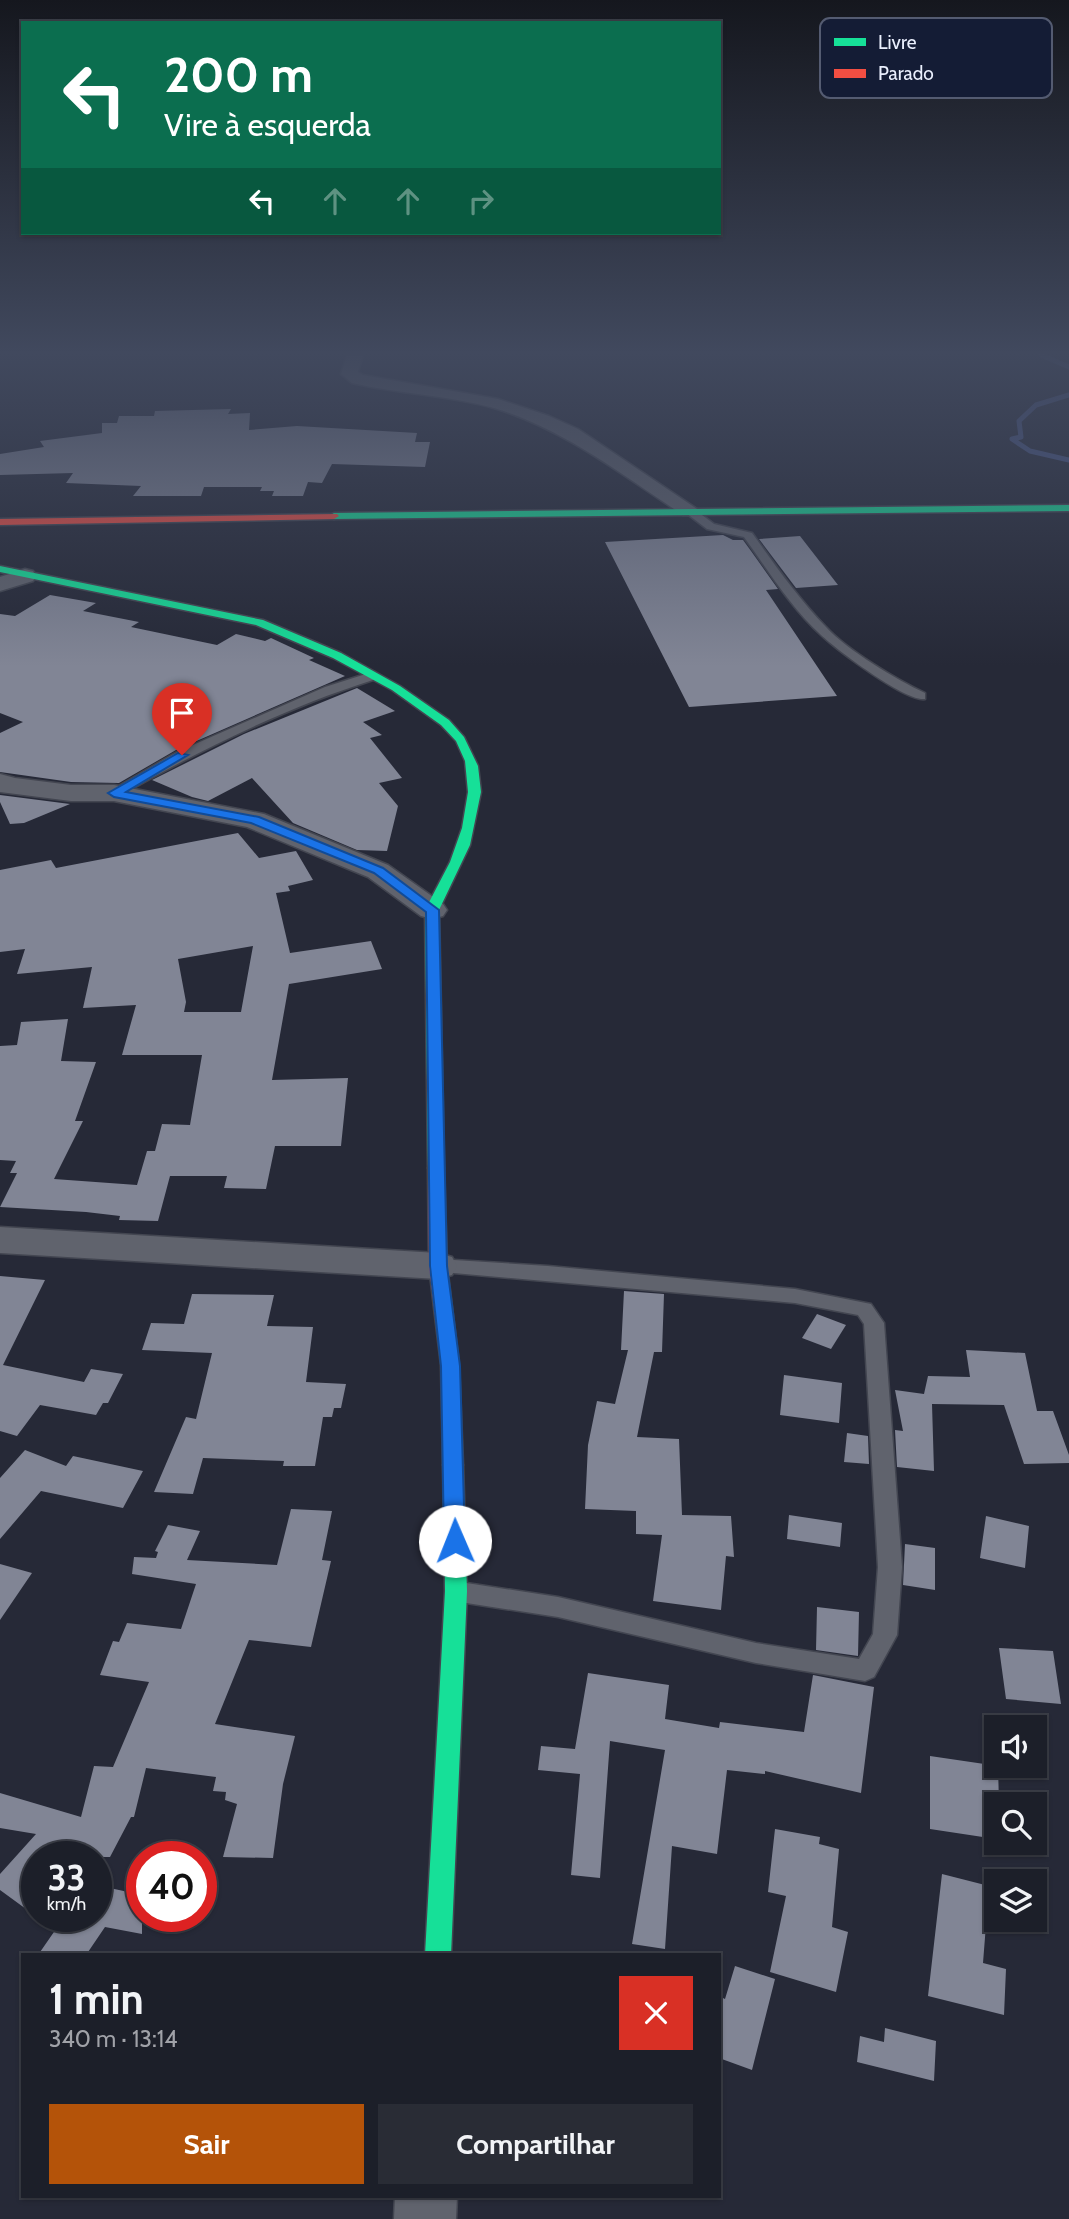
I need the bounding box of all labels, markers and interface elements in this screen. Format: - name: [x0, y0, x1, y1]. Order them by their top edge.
- legend: [820, 18, 1052, 98]
- text: Livre: [878, 31, 917, 54]
- text: 200 m: [164, 45, 313, 104]
- icon: left: [49, 49, 140, 140]
- text: Parado: [878, 62, 934, 85]
- text: Vire à esquerda: [164, 105, 371, 144]
- icon: left: [243, 182, 281, 220]
- icon: ahead: [316, 182, 354, 220]
- icon: ahead: [389, 182, 427, 220]
- icon: right: [462, 182, 500, 220]
- pin: [152, 683, 212, 755]
- icon: arrive: [163, 694, 201, 732]
- position arrow: [418, 1504, 492, 1578]
- map controls: [984, 1715, 1047, 1932]
- button: sound: [984, 1715, 1047, 1778]
- button: search: [984, 1792, 1047, 1855]
- speed limit sign: 40: [126, 1841, 217, 1932]
- text: 33: [48, 1856, 85, 1899]
- button: layers: [984, 1869, 1047, 1932]
- text: km/h: [47, 1893, 86, 1915]
- text: 1 min: [49, 1973, 144, 2025]
- button: close: [619, 1976, 693, 2050]
- text: 340 m · 13:14: [49, 2025, 177, 2053]
- button: Sair: [49, 2104, 364, 2184]
- button: Compartilhar: [378, 2104, 693, 2184]

